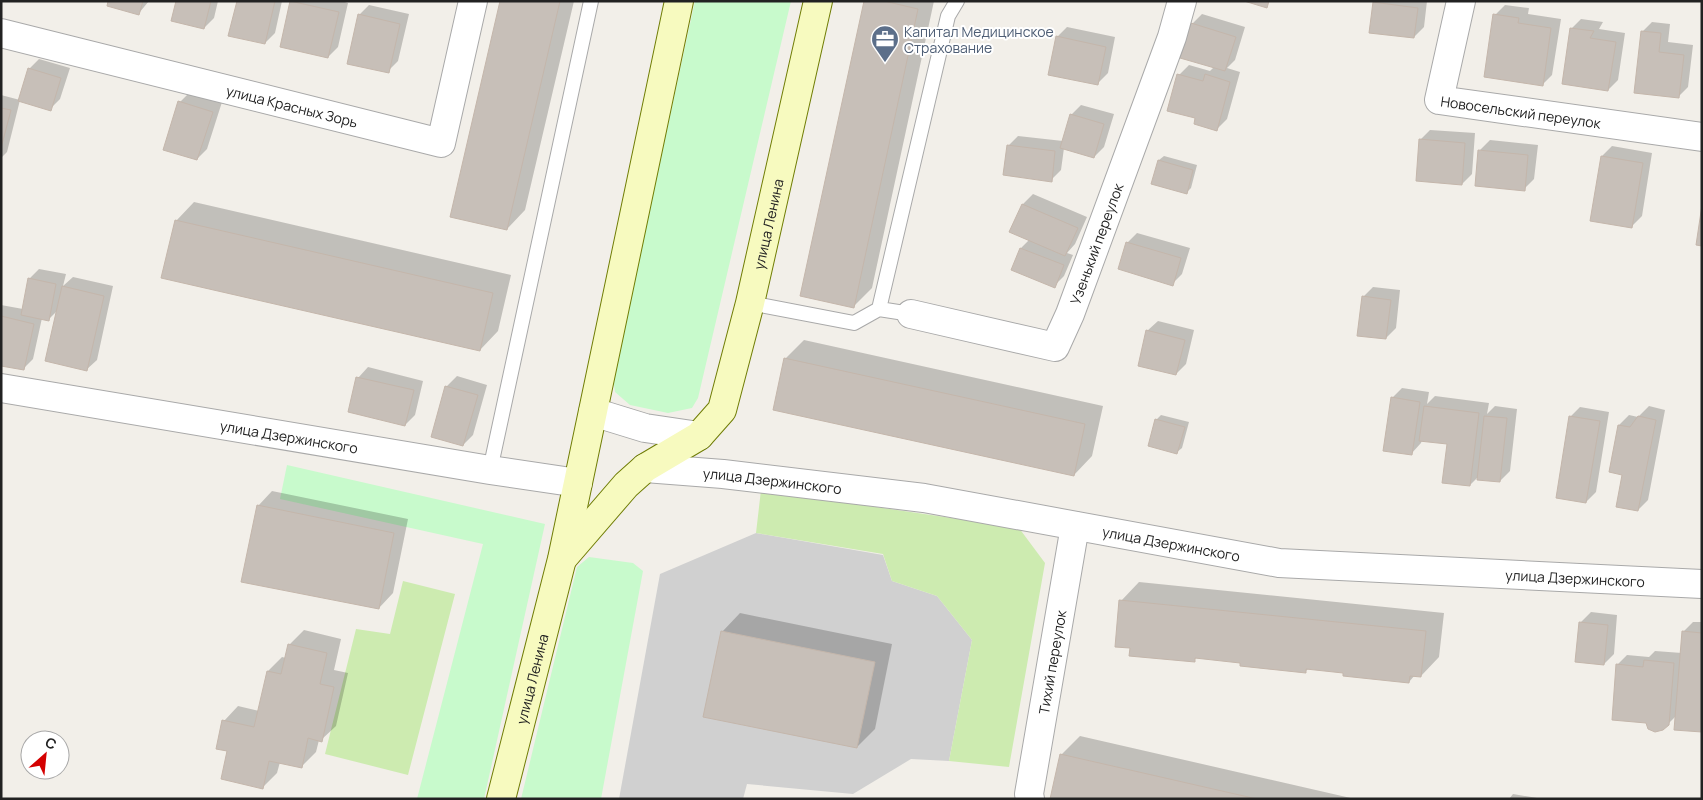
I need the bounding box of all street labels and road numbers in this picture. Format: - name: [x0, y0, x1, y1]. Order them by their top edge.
- street label: улица Красных Зорь: [224, 80, 360, 131]
- street label: Новосельский переулок: [1439, 91, 1603, 132]
- street label: улица Ленина: [748, 177, 787, 271]
- street label: Узенький переулок: [1065, 179, 1127, 307]
- street label: улица Дзержинского: [219, 415, 359, 457]
- street label: улица Дзержинского: [702, 463, 843, 498]
- street label: улица Дзержинского: [1101, 521, 1242, 565]
- street label: улица Дзержинского: [1505, 565, 1645, 591]
- street label: Тихий переулок: [1033, 607, 1070, 716]
- street label: улица Ленина: [511, 632, 552, 726]

